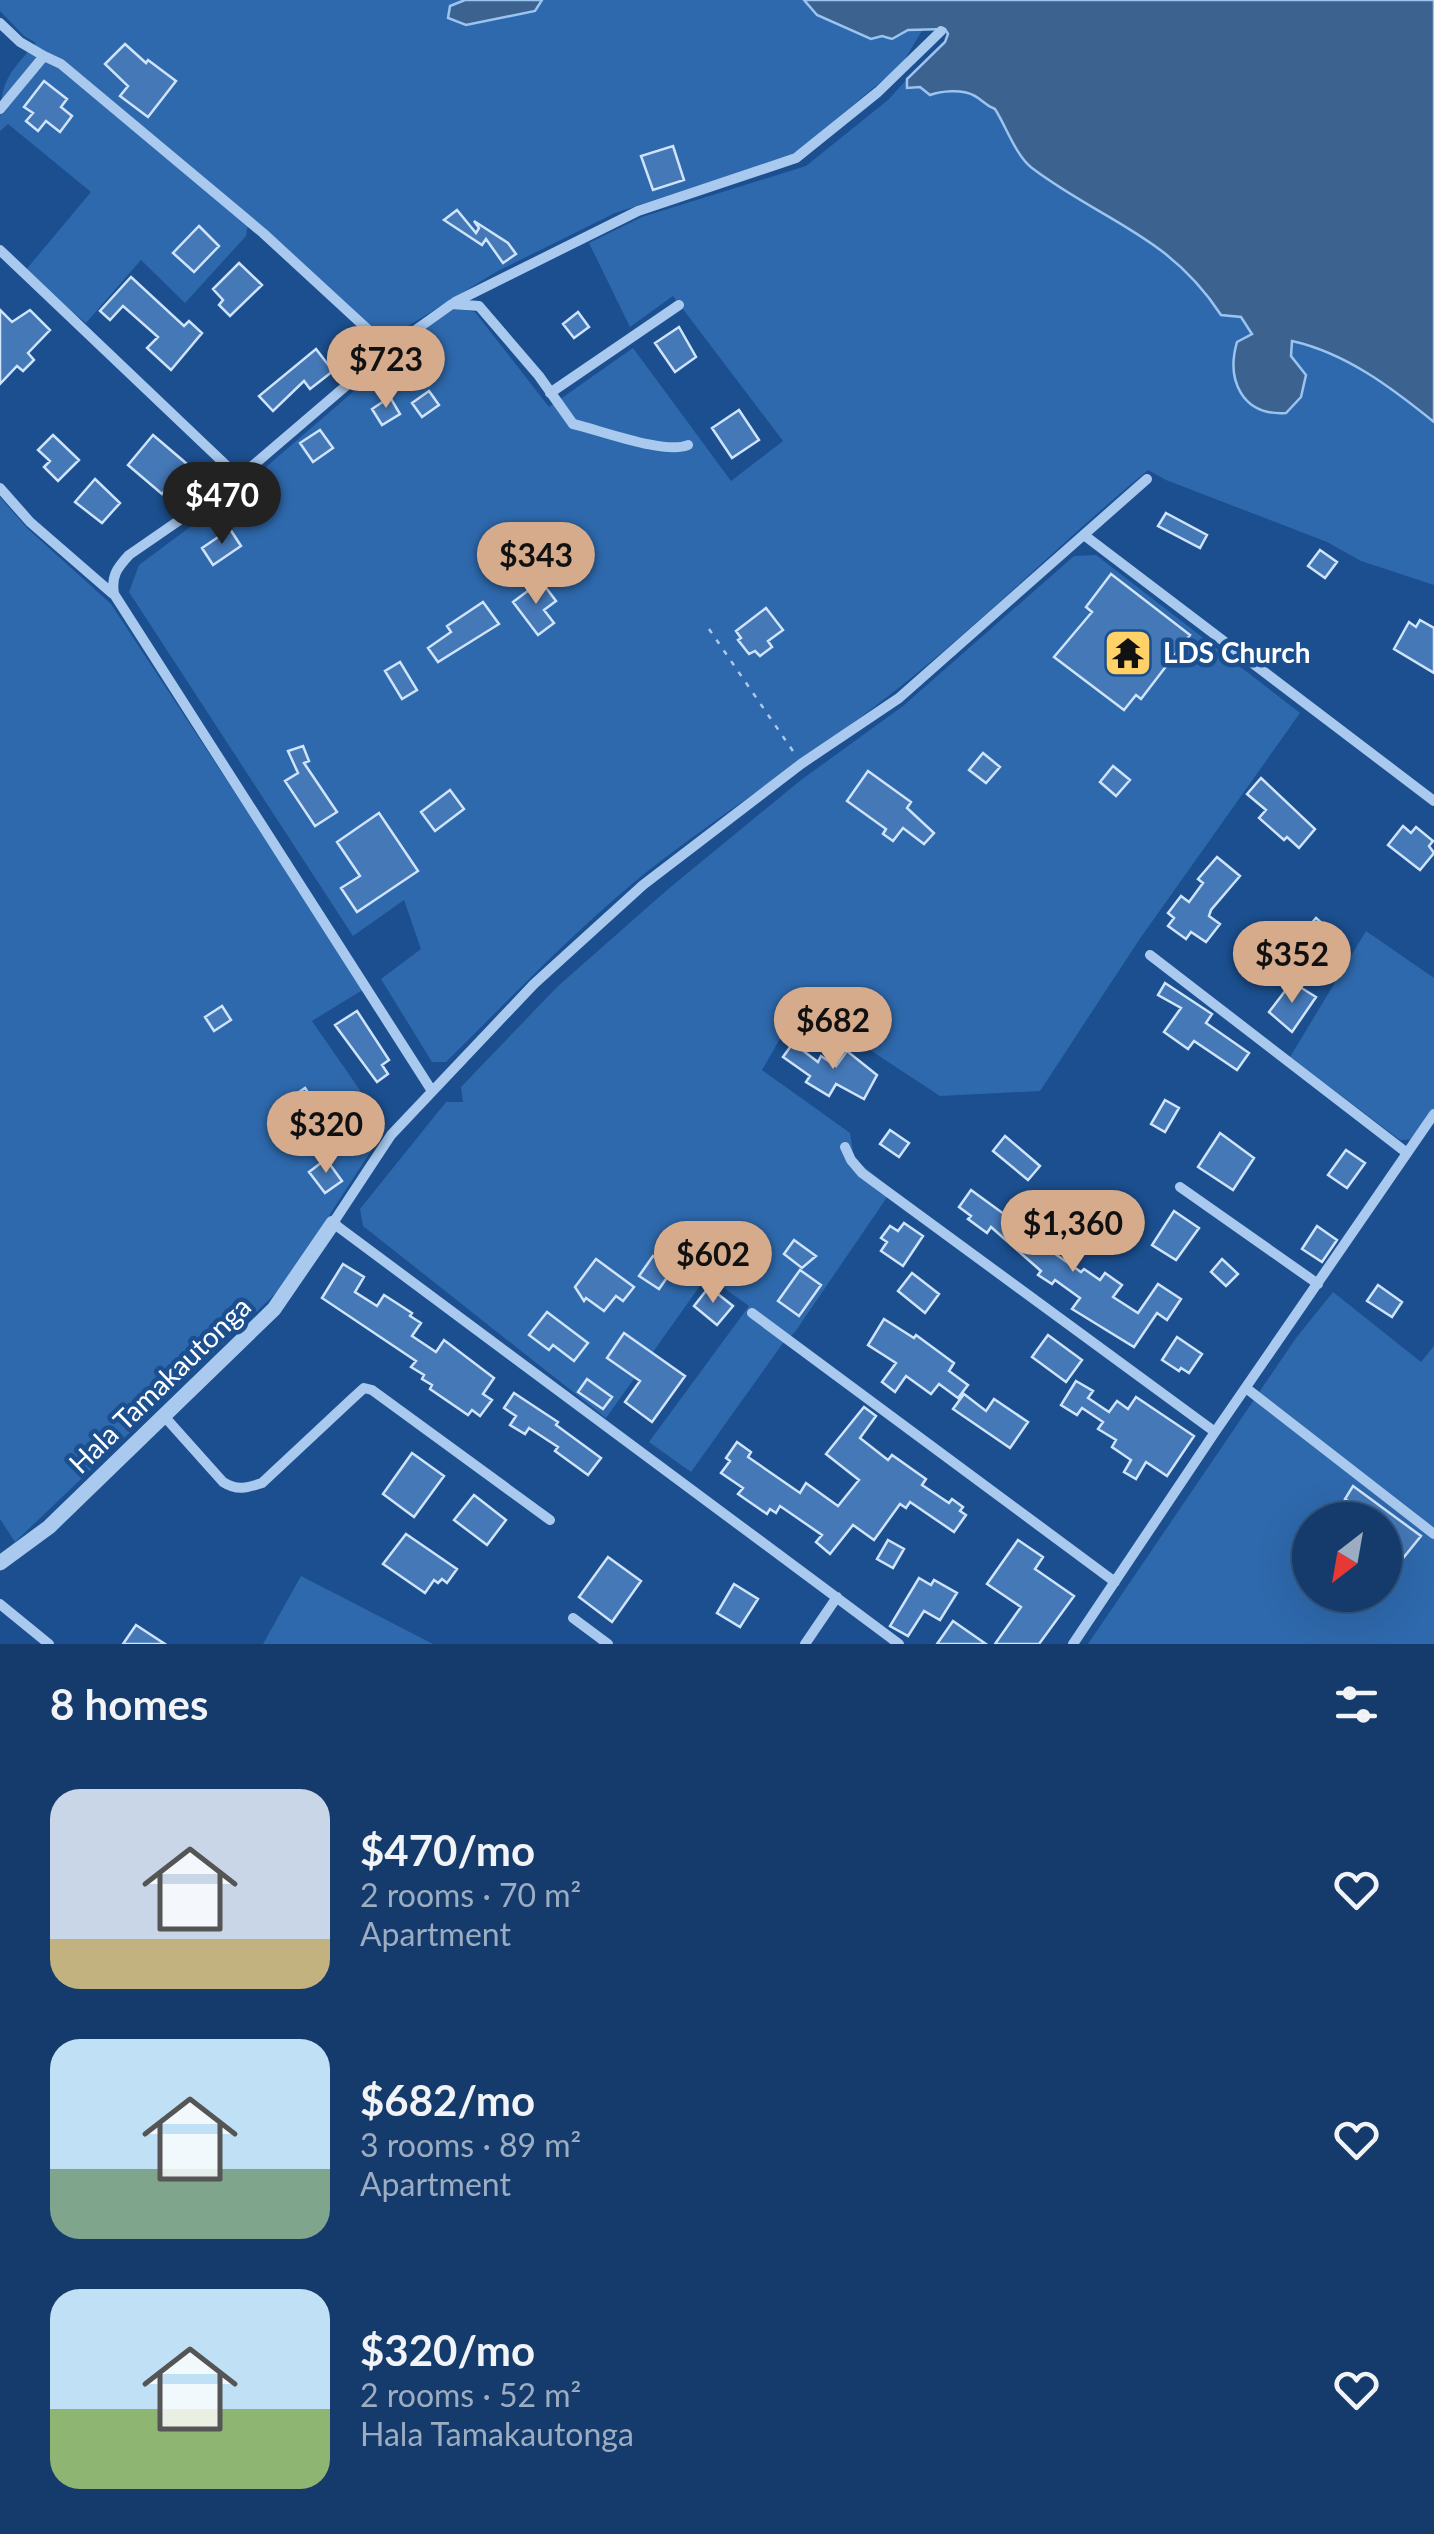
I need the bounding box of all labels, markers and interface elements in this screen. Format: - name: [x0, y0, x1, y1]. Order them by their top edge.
- pin: $723: [327, 326, 445, 411]
- text: $723: [349, 339, 423, 378]
- pin: $470: [163, 462, 281, 547]
- text: $470: [185, 475, 259, 514]
- pin: $343: [477, 522, 595, 607]
- text: $343: [499, 535, 573, 574]
- temple icon: LDS Church: [1102, 627, 1154, 679]
- place label: LDS Church: [1163, 635, 1310, 669]
- pin: $352: [1233, 921, 1351, 1006]
- text: $352: [1255, 934, 1329, 973]
- pin: $682: [774, 987, 892, 1072]
- text: $682: [796, 1000, 870, 1039]
- pin: $320: [267, 1091, 385, 1176]
- text: $320: [289, 1104, 363, 1143]
- pin: $1,360: [992, 1190, 1154, 1275]
- text: $1,360: [1023, 1203, 1123, 1242]
- pin: $602: [654, 1221, 772, 1306]
- text: $602: [676, 1234, 750, 1273]
- street label: Hala Tamakautonga: [61, 1289, 257, 1480]
- north arrow: [1292, 1502, 1402, 1612]
- map controls: [1292, 1502, 1402, 1612]
- icon: filters: [1329, 1677, 1384, 1732]
- text: 8 homes: [50, 1679, 208, 1729]
- text: $470/mo: [360, 1825, 535, 1875]
- icon: home: [130, 1829, 250, 1949]
- icon: heart: [1329, 1862, 1384, 1917]
- text: 2 rooms · 70 m²: [360, 1875, 581, 1914]
- text: Apartment: [360, 1914, 511, 1953]
- text: $682/mo: [360, 2075, 535, 2125]
- icon: home: [130, 2079, 250, 2199]
- icon: heart: [1329, 2112, 1384, 2167]
- text: 3 rooms · 89 m²: [360, 2125, 581, 2164]
- text: Apartment: [360, 2164, 511, 2203]
- text: $320/mo: [360, 2325, 535, 2375]
- icon: home: [130, 2329, 250, 2449]
- icon: heart: [1329, 2362, 1384, 2417]
- text: 2 rooms · 52 m²: [360, 2375, 581, 2414]
- text: Hala Tamakautonga: [360, 2414, 634, 2453]

